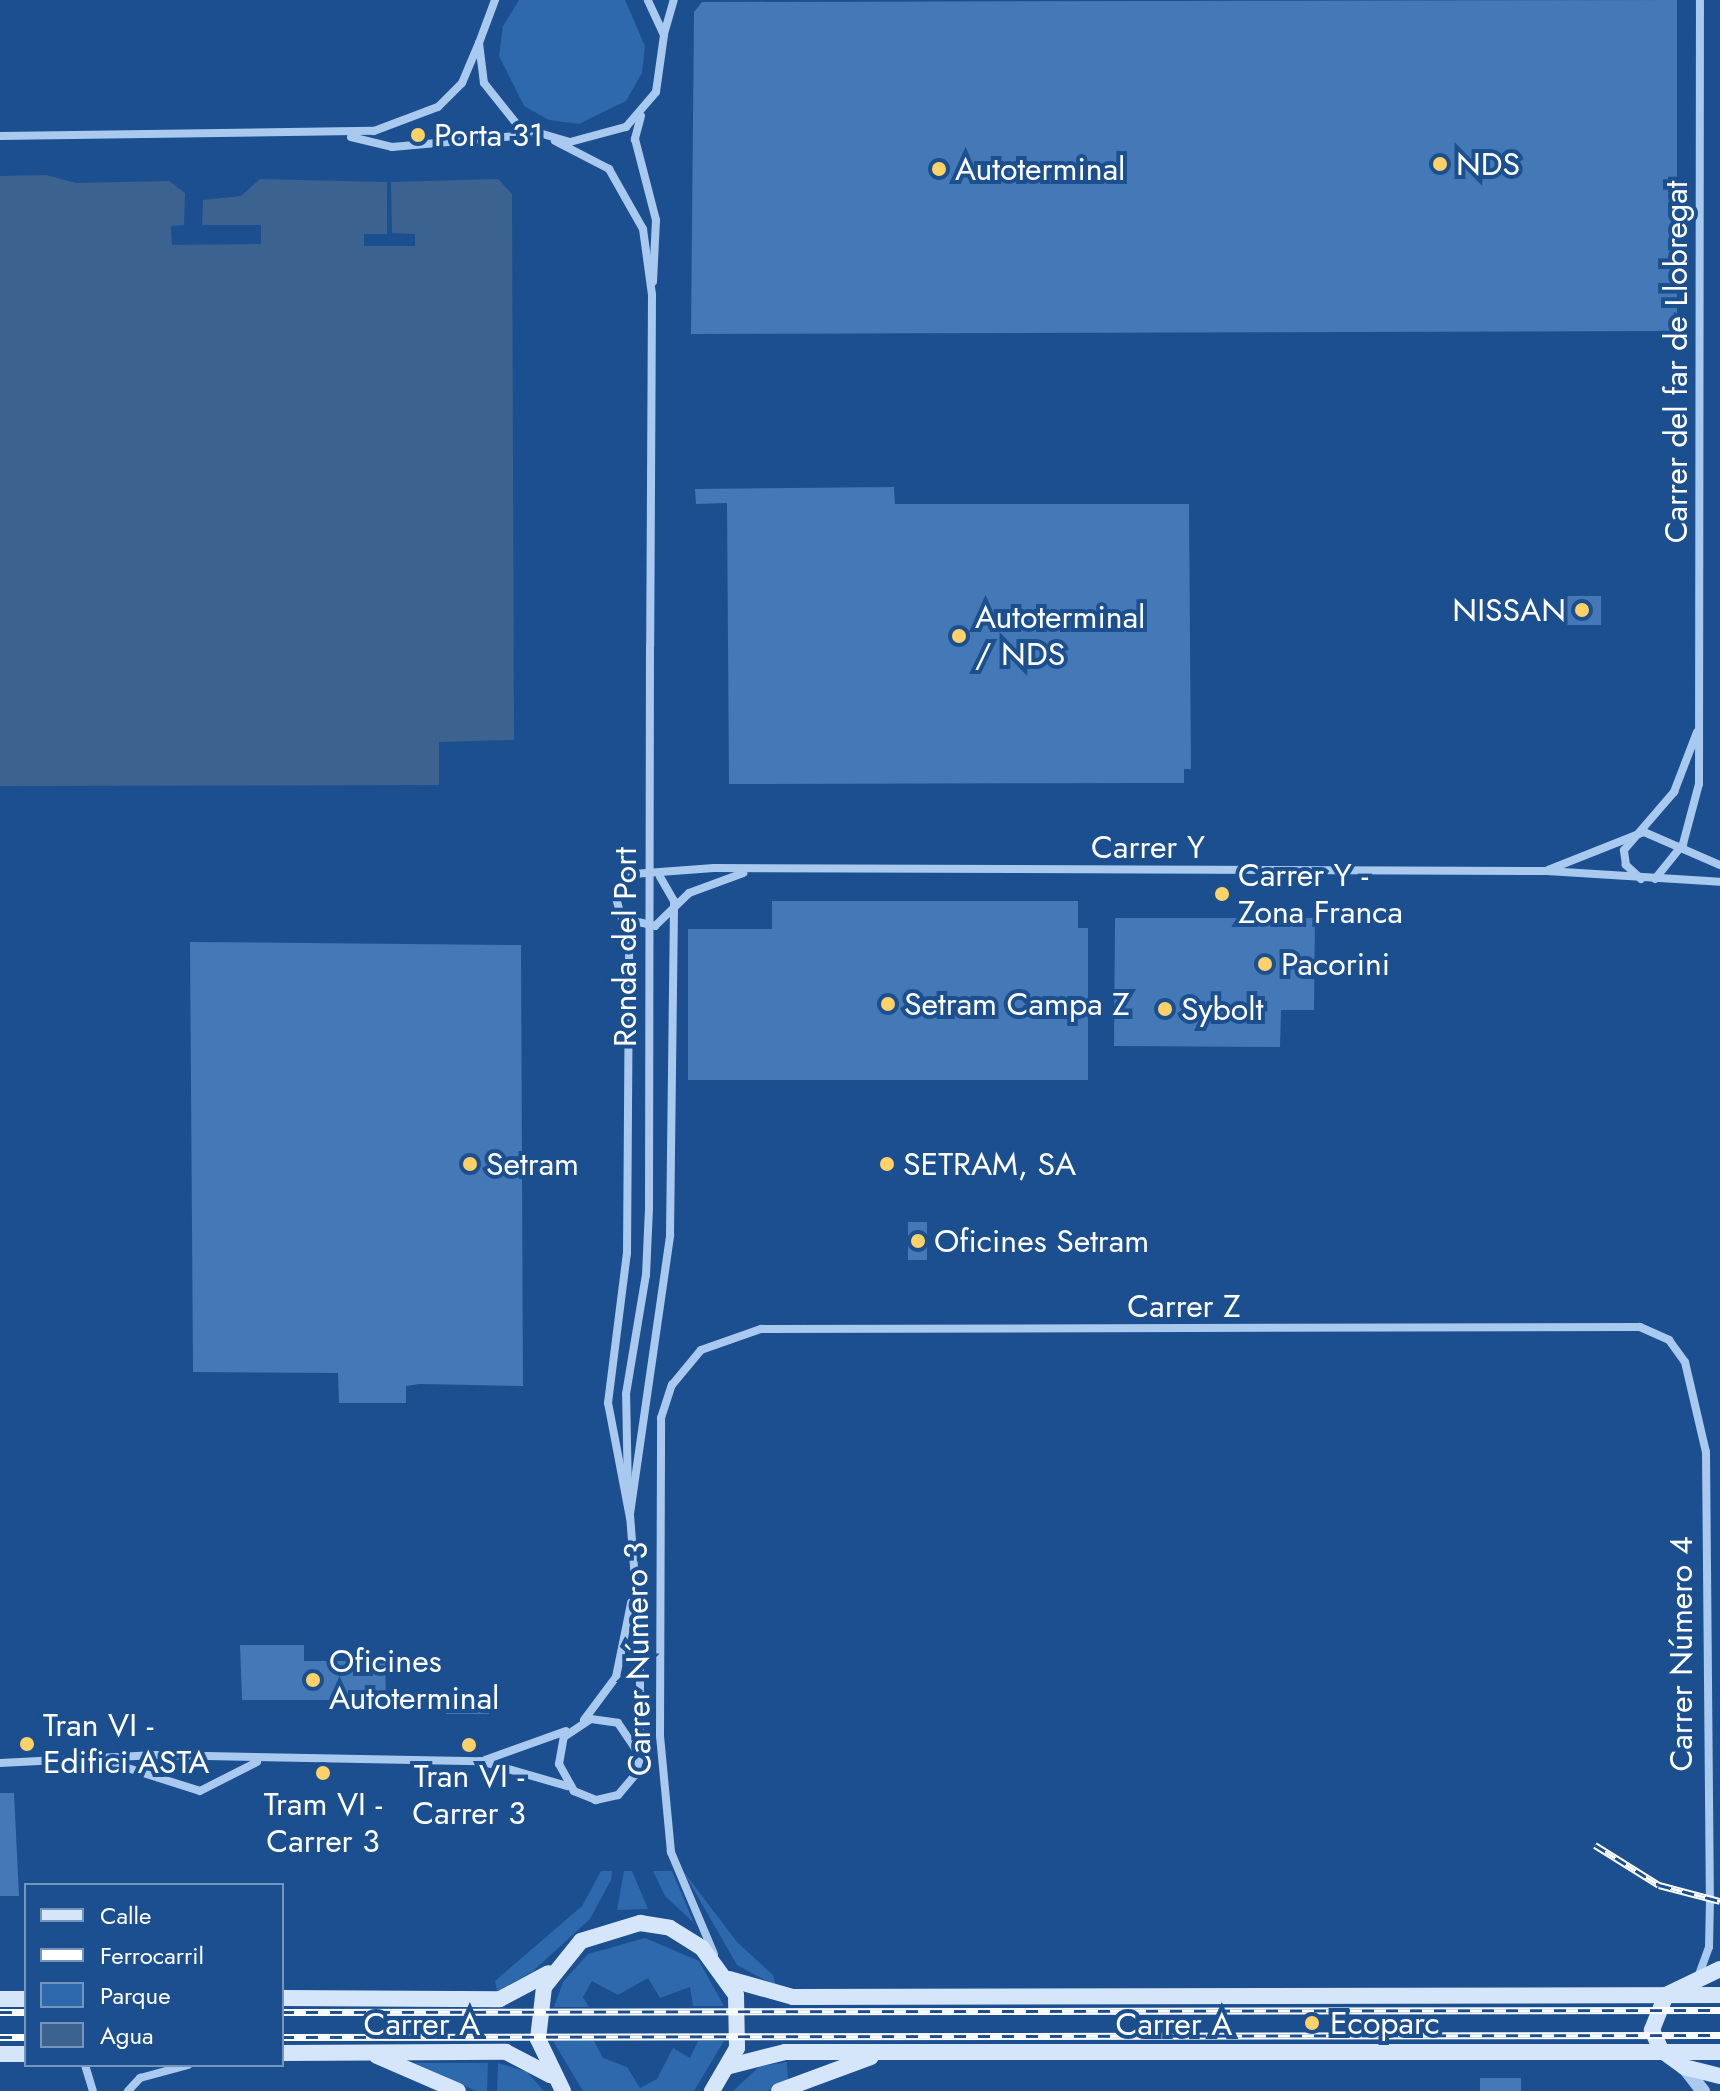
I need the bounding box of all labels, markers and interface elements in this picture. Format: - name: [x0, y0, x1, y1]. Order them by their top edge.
- place label: Porta 31: [434, 116, 544, 154]
- marker: Porta 31: [409, 126, 427, 144]
- place label: NDS: [1456, 145, 1520, 183]
- place label: Autoterminal: [955, 150, 1125, 188]
- marker: NDS: [1431, 155, 1449, 173]
- marker: Autoterminal: [930, 160, 948, 178]
- street label: Carrer del far de Llobregat: [1657, 181, 1695, 543]
- place label: NISSAN: [1452, 591, 1566, 629]
- place label: Autoterminal / NDS: [975, 599, 1145, 674]
- marker: NISSAN: [1573, 601, 1591, 619]
- marker: Autoterminal / NDS: [950, 627, 968, 645]
- street label: Carrer Y: [1091, 828, 1205, 866]
- street label: Ronda del Port: [606, 847, 644, 1047]
- place label: Carrer Y - Zona Franca: [1238, 857, 1403, 932]
- marker: Carrer Y - Zona Franca: [1213, 885, 1231, 903]
- place label: Pacorini: [1281, 945, 1390, 983]
- marker: Pacorini: [1256, 955, 1274, 973]
- place label: Setram Campa Z: [904, 985, 1130, 1023]
- place label: Sybolt: [1181, 990, 1263, 1028]
- marker: Setram Campa Z: [879, 995, 897, 1013]
- marker: Sybolt: [1156, 1000, 1174, 1018]
- place label: Setram: [486, 1145, 579, 1183]
- place label: SETRAM, SA: [903, 1145, 1076, 1183]
- marker: Setram: [461, 1155, 479, 1173]
- marker: SETRAM, SA: [878, 1155, 896, 1173]
- place label: Oficines Setram: [934, 1222, 1149, 1260]
- marker: Oficines Setram: [909, 1232, 927, 1250]
- street label: Carrer Z: [1127, 1287, 1241, 1325]
- street label: Carrer Número 4: [1662, 1536, 1700, 1772]
- street label: Carrer Número 3: [617, 1542, 659, 1776]
- place label: Oficines Autoterminal: [329, 1643, 499, 1718]
- marker: Oficines Autoterminal: [304, 1671, 322, 1689]
- place label: Tran VI - Edifici ASTA: [43, 1707, 209, 1782]
- marker: Tran VI - Edifici ASTA: [18, 1735, 36, 1753]
- marker: Tran VI - Carrer 3: [460, 1736, 478, 1754]
- place label: Tran VI - Carrer 3: [412, 1758, 526, 1833]
- marker: Tram VI - Carrer 3: [314, 1764, 332, 1782]
- place label: Tram VI - Carrer 3: [264, 1786, 382, 1861]
- legend: [24, 1883, 284, 2067]
- text: Calle: [100, 1898, 151, 1933]
- text: Ferrocarril: [100, 1938, 204, 1973]
- text: Parque: [100, 1978, 171, 2013]
- place label: Ecoparc: [1330, 2004, 1440, 2042]
- street label: Carrer A: [364, 2005, 480, 2043]
- street label: Carrer A: [1116, 2005, 1232, 2043]
- marker: Ecoparc: [1301, 2012, 1323, 2034]
- text: Agua: [100, 2018, 154, 2053]

